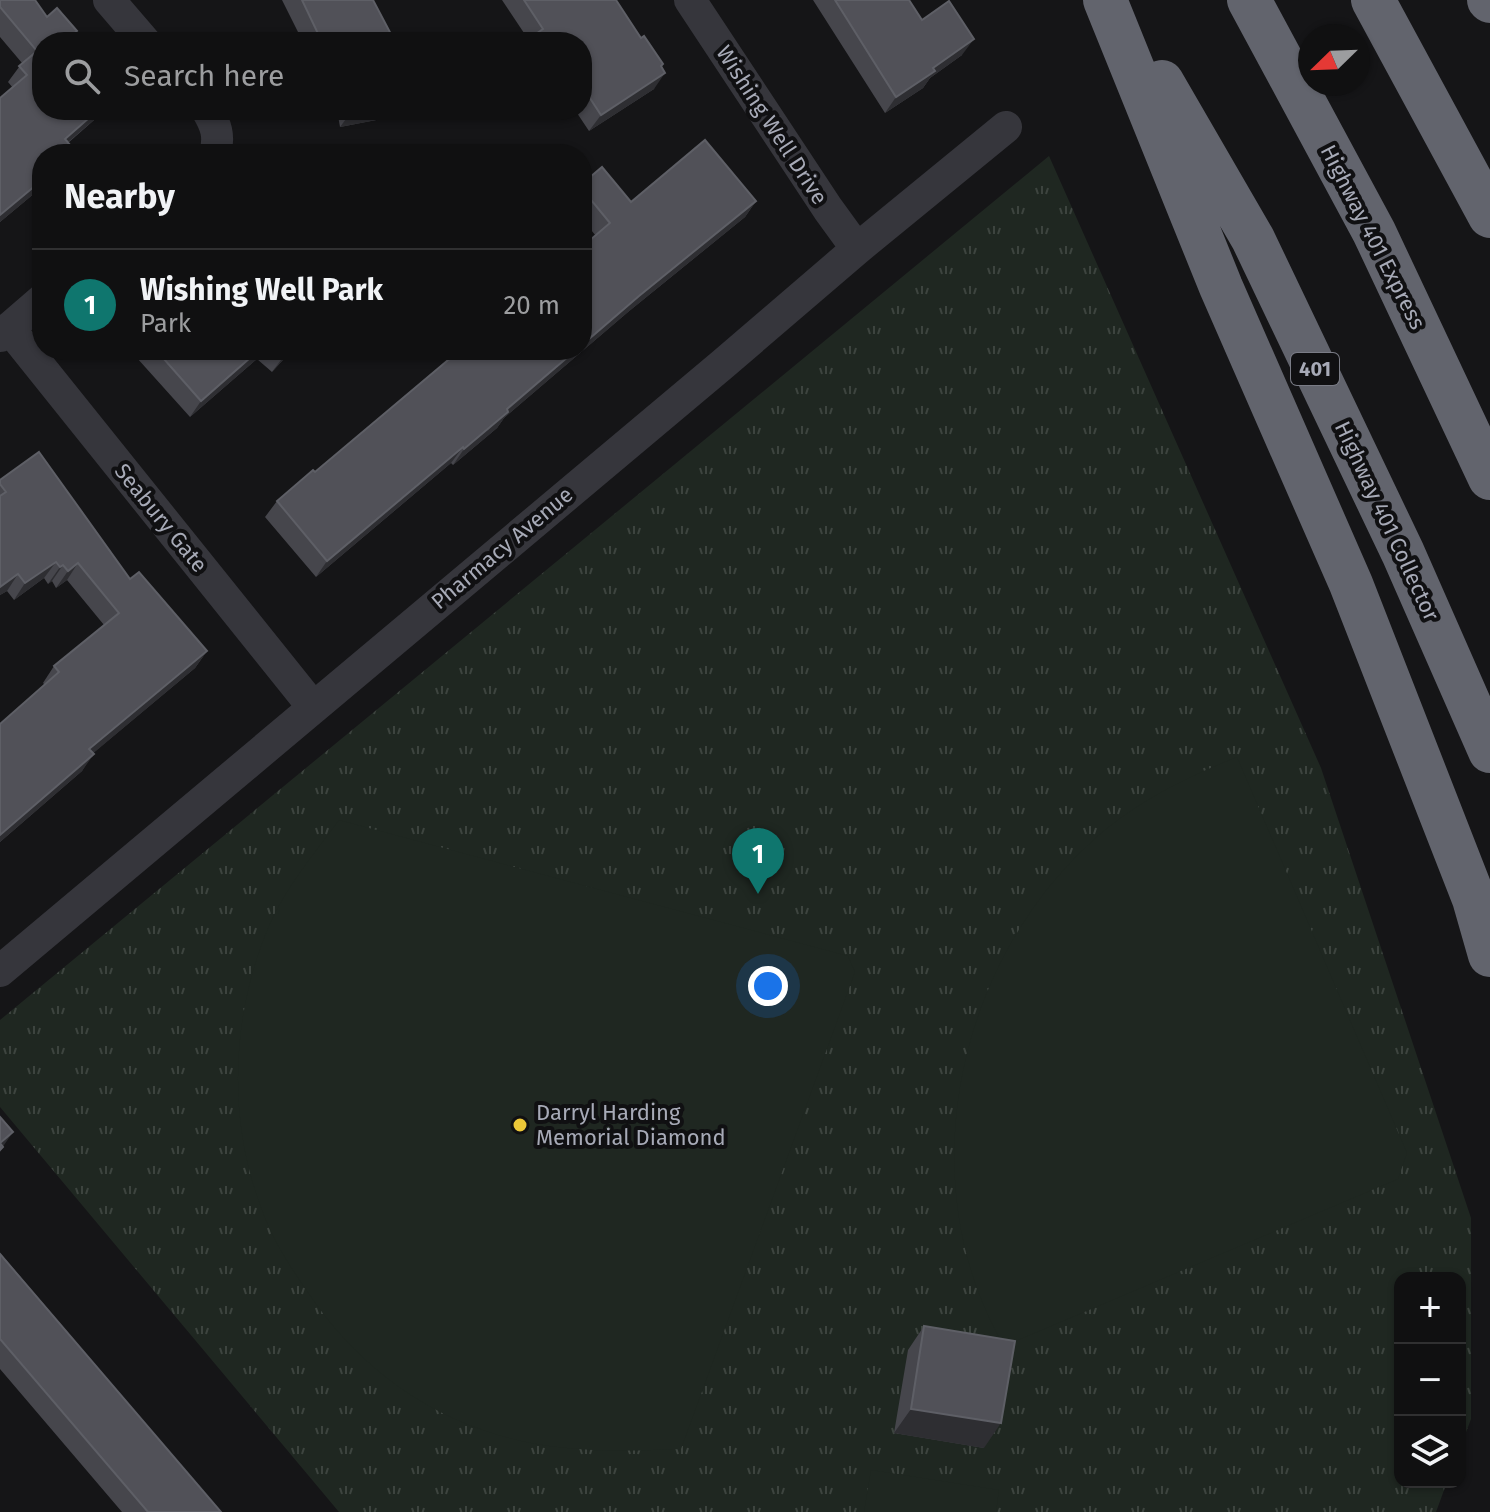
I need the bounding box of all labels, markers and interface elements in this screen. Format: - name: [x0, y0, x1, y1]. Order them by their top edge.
- north arrow: [1298, 24, 1370, 96]
- search box: [32, 32, 592, 120]
- street label: Wishing Well Drive: [711, 40, 833, 210]
- icon: search: [60, 54, 104, 98]
- text: Search here: [124, 58, 284, 94]
- street label: Highway 401 Express: [1315, 140, 1431, 334]
- text: Nearby: [64, 176, 175, 217]
- text: Wishing Well Park: [140, 272, 383, 308]
- text: 1: [84, 290, 96, 321]
- text: 20 m: [503, 290, 560, 321]
- text: Park: [140, 308, 191, 339]
- road number: 401: [1291, 353, 1339, 385]
- street label: Highway 401 Collector: [1329, 417, 1445, 626]
- street label: Seabury Gate: [109, 458, 213, 578]
- street label: Pharmacy Avenue: [426, 481, 578, 615]
- pin: 1: [732, 828, 784, 894]
- your location: [748, 966, 788, 1006]
- place label: Darryl Harding Memorial Diamond: [536, 1099, 726, 1151]
- marker: Darryl Harding Memorial Diamond: [511, 1116, 529, 1134]
- map controls: [1394, 1272, 1466, 1488]
- button: +: [1394, 1272, 1466, 1344]
- button: −: [1394, 1344, 1466, 1416]
- button: layers: [1394, 1416, 1466, 1488]

